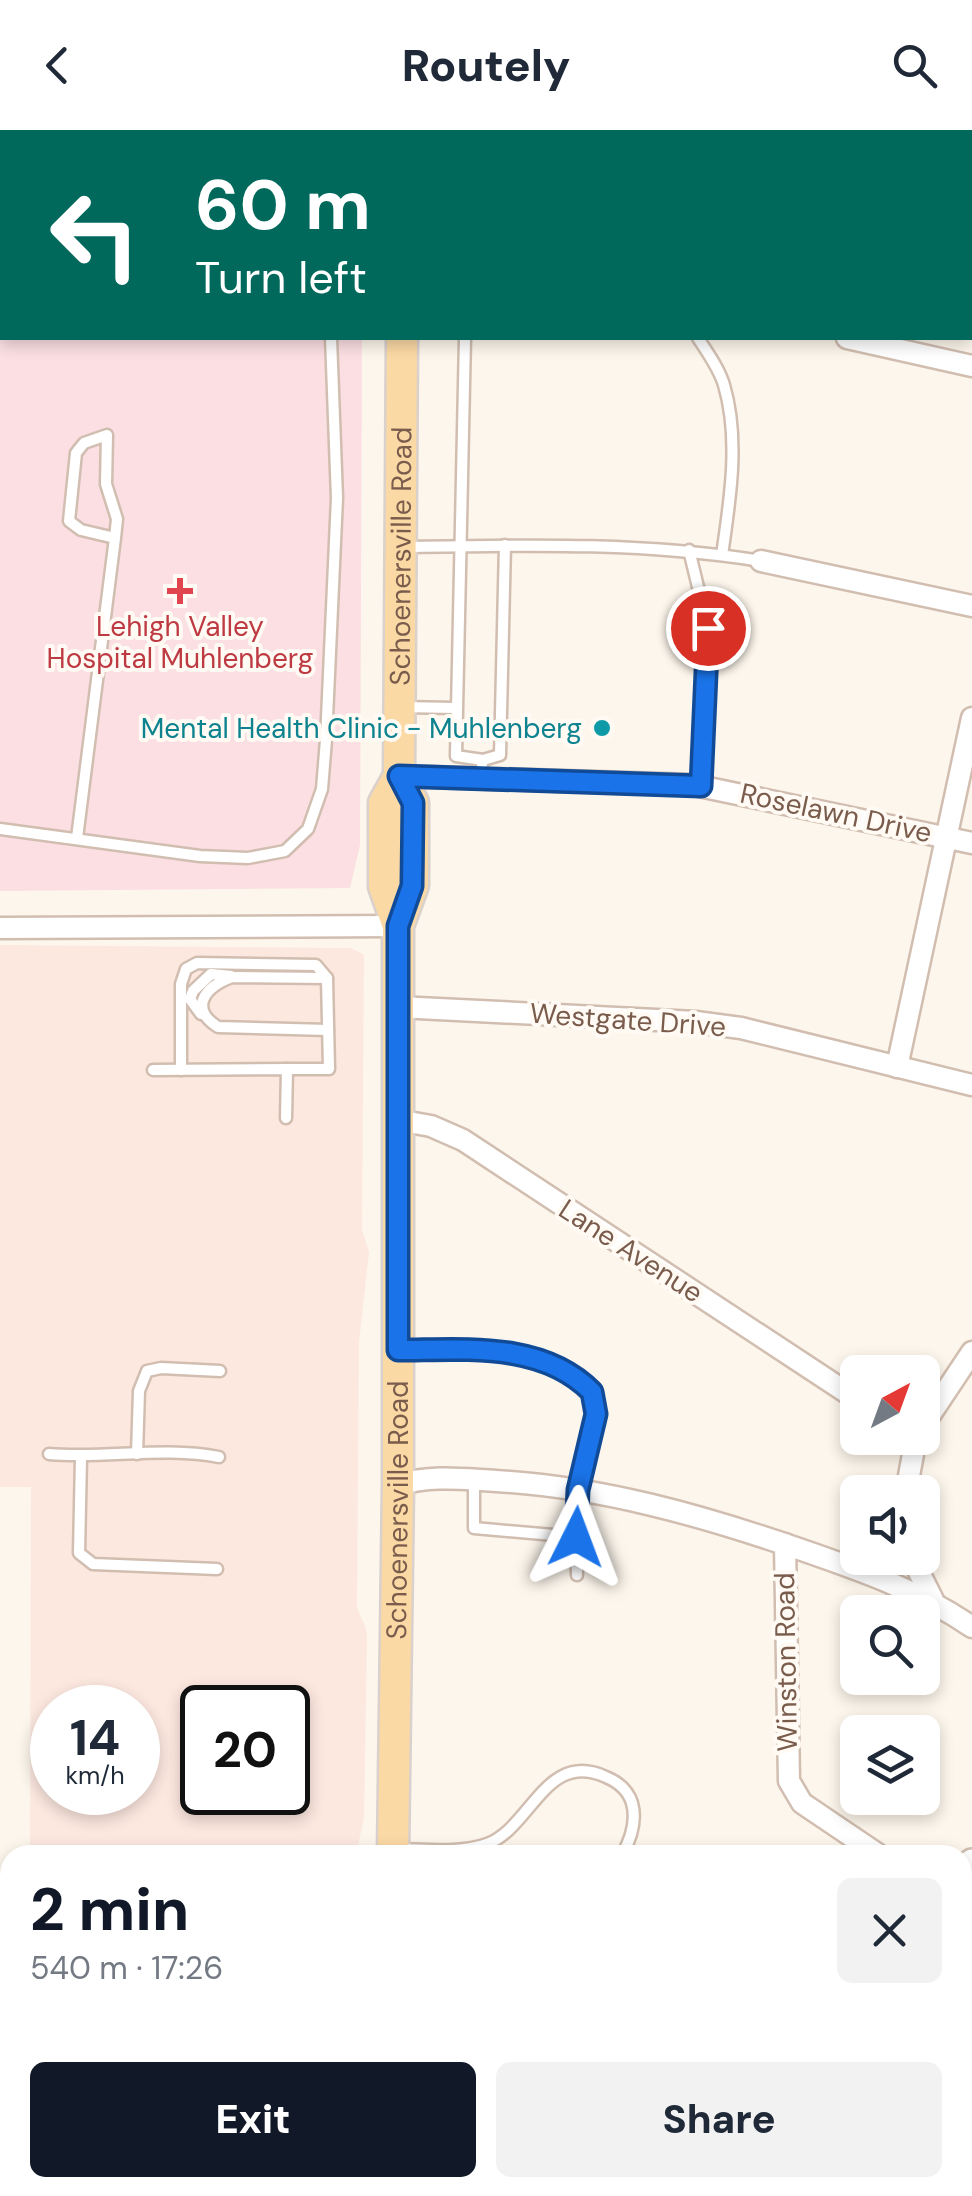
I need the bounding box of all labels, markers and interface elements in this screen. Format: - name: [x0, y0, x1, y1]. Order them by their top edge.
- text: Routely: [402, 36, 570, 95]
- icon: back: [30, 38, 85, 93]
- icon: search: [887, 38, 942, 93]
- text: 60 m: [195, 160, 371, 251]
- icon: left: [30, 170, 160, 300]
- text: Turn left: [195, 248, 367, 307]
- street label: Schoenersville Road: [381, 426, 420, 686]
- marker: Lehigh Valley Hospital Muhlenberg: [167, 578, 193, 604]
- pin: [666, 586, 751, 671]
- icon: arrive: [681, 601, 736, 656]
- place label: Lehigh Valley Hospital Muhlenberg: [47, 608, 313, 677]
- place label: Mental Health Clinic - Muhlenberg: [141, 710, 582, 747]
- marker: Mental Health Clinic - Muhlenberg: [591, 717, 613, 739]
- street label: Roselawn Drive: [737, 775, 935, 851]
- street label: Westgate Drive: [529, 995, 727, 1045]
- street label: Lane Avenue: [552, 1191, 710, 1311]
- north arrow: [840, 1355, 940, 1455]
- map controls: [840, 1355, 940, 1815]
- street label: Schoenersville Road: [377, 1380, 417, 1640]
- button: sound: [840, 1475, 940, 1575]
- position arrow: [524, 1485, 628, 1589]
- street label: Winston Road: [766, 1572, 806, 1752]
- button: search: [840, 1595, 940, 1695]
- speed limit sign: 20: [180, 1685, 310, 1815]
- text: 14: [70, 1705, 120, 1771]
- button: layers: [840, 1715, 940, 1815]
- text: km/h: [65, 1759, 125, 1792]
- text: 2 min: [30, 1870, 189, 1949]
- button: close: [837, 1878, 942, 1983]
- text: 540 m · 17:26: [30, 1947, 223, 1989]
- button: Exit: [30, 2062, 476, 2177]
- button: Share: [496, 2062, 942, 2177]

